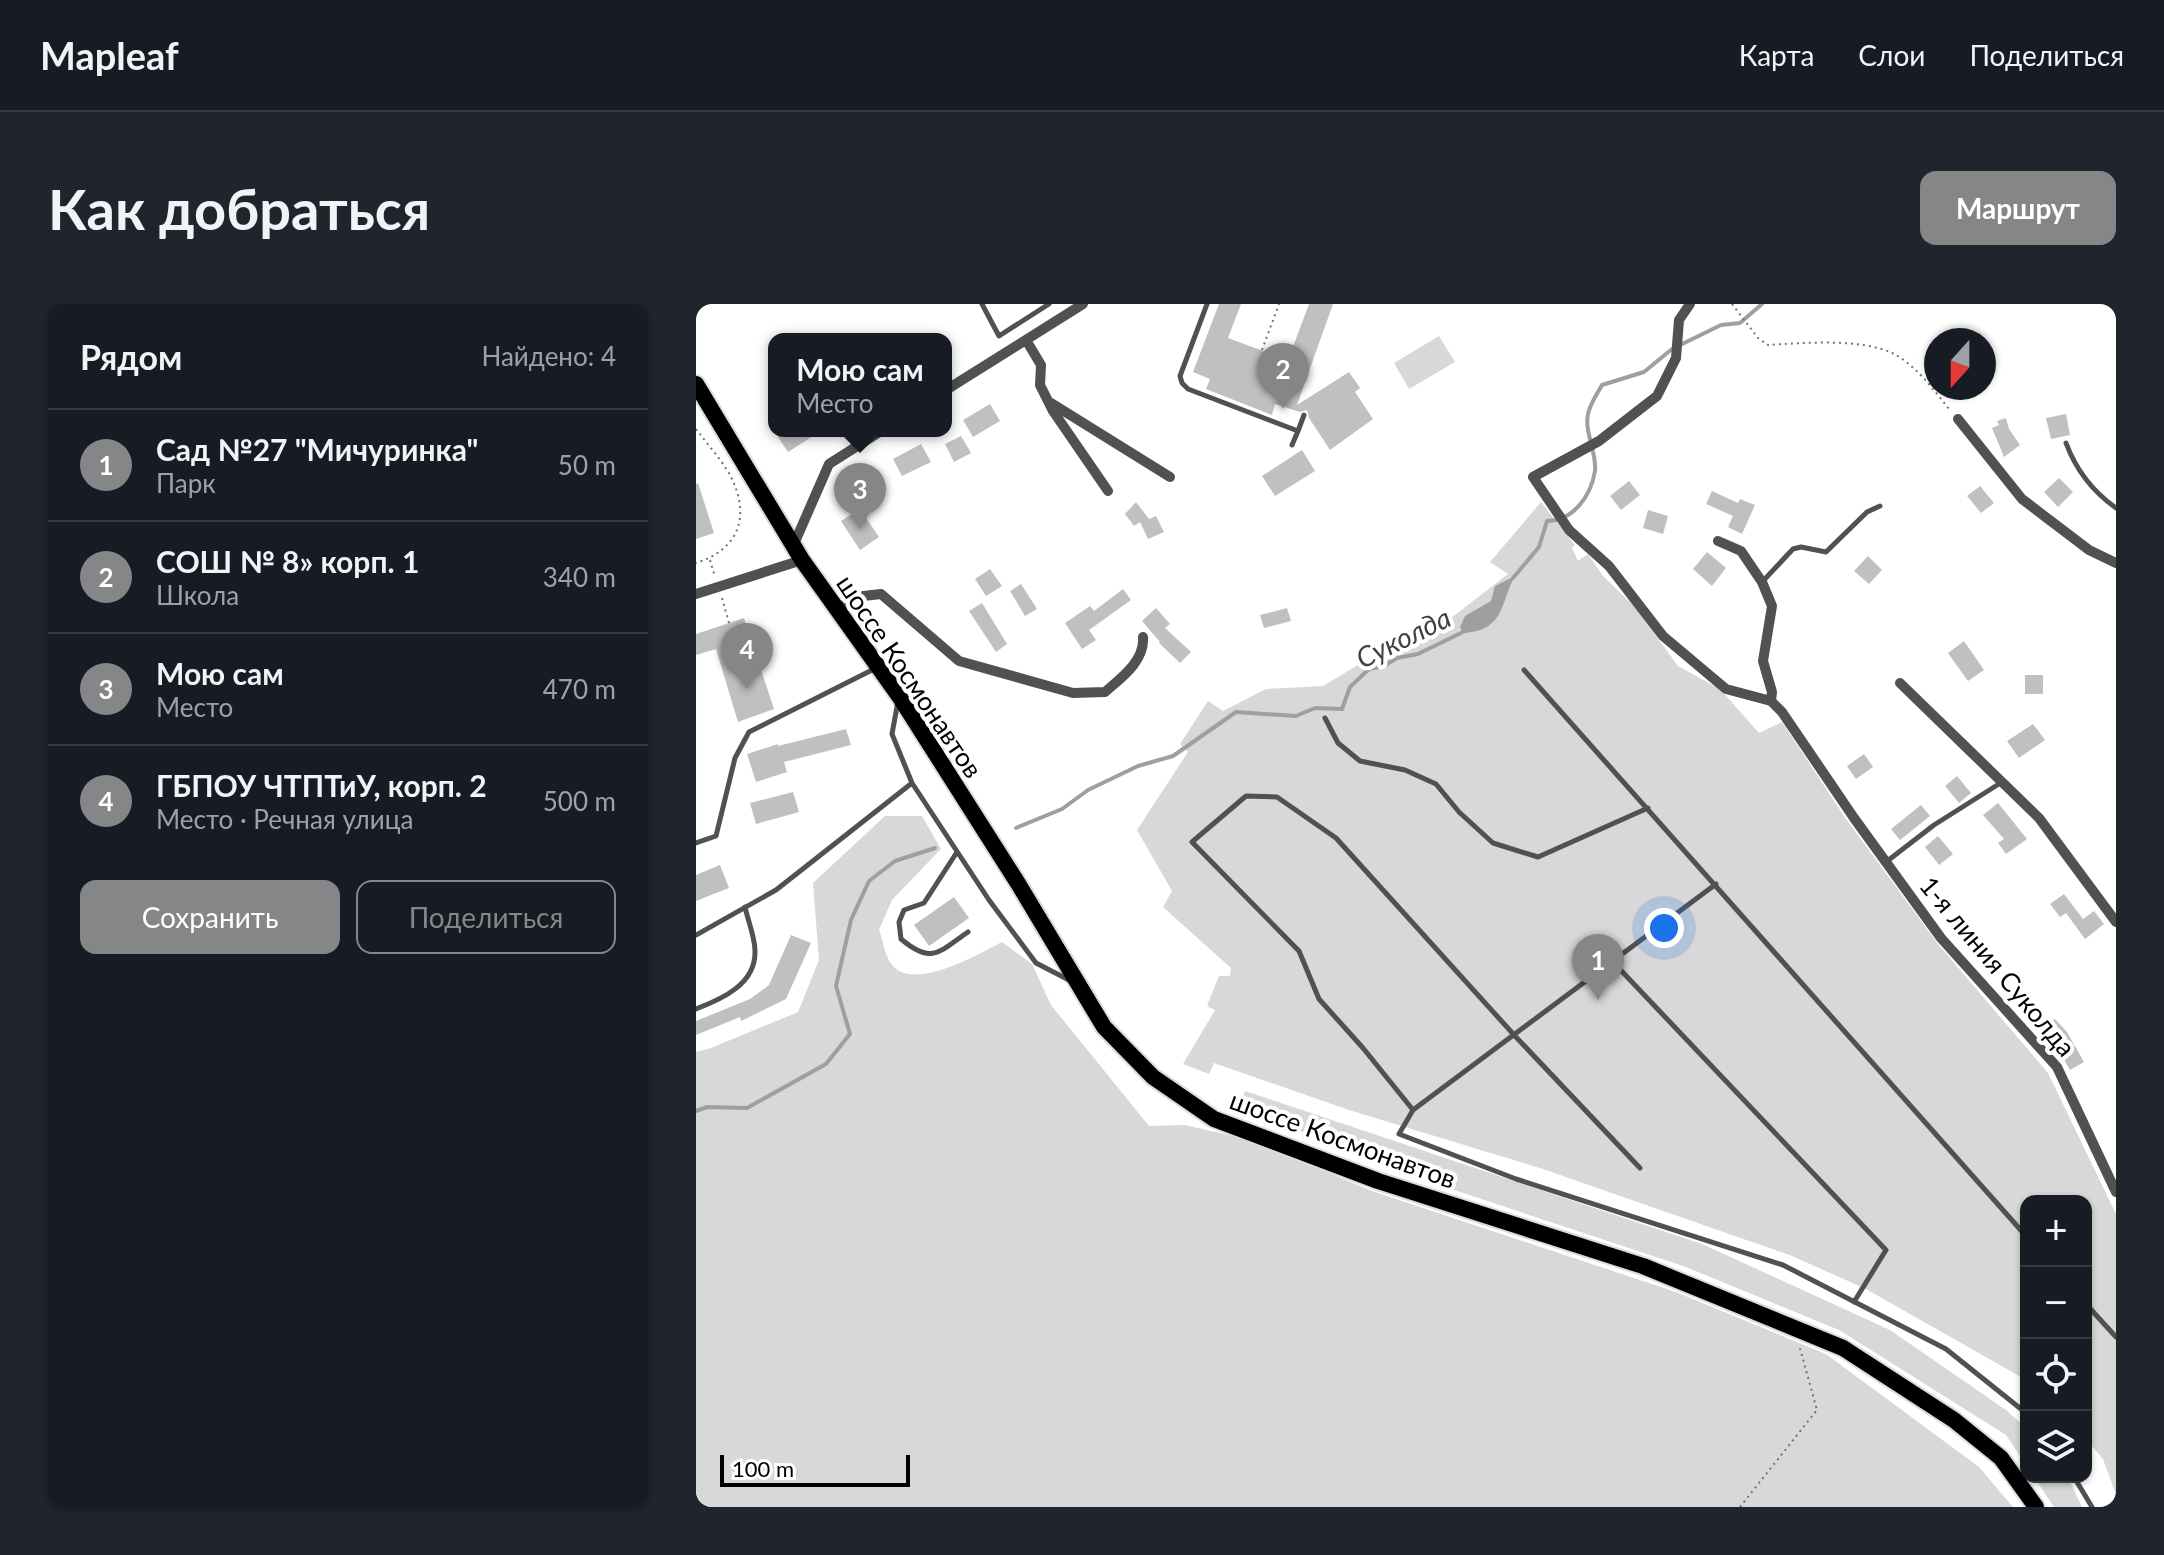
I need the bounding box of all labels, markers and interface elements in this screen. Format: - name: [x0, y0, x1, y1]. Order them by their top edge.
- text: Mapleaf: [40, 32, 179, 78]
- text: Карта: [1739, 38, 1814, 72]
- text: Слои: [1858, 38, 1925, 72]
- text: Поделиться: [1969, 38, 2124, 72]
- button: Маршрут: [1920, 171, 2116, 245]
- text: Как добраться: [48, 175, 430, 242]
- north arrow: [1924, 328, 1996, 400]
- popup: [768, 333, 952, 437]
- text: Рядом: [80, 336, 182, 377]
- text: Найдено: 4: [481, 340, 616, 372]
- pin: 2: [1257, 343, 1309, 409]
- text: Мою сам: [796, 351, 924, 387]
- text: Место: [796, 387, 873, 419]
- text: Сад №27 "Мичуринка": [156, 431, 478, 467]
- text: 1: [98, 449, 114, 481]
- text: 50 m: [558, 449, 616, 481]
- pin: 3: [834, 463, 886, 529]
- text: Парк: [156, 467, 216, 499]
- text: СОШ № 8» корп. 1: [156, 543, 419, 579]
- text: 2: [98, 561, 114, 593]
- text: 340 m: [543, 561, 616, 593]
- street label: шоссе Космонавтов: [830, 568, 990, 784]
- text: Школа: [156, 579, 239, 611]
- water label: Суколда: [1350, 599, 1456, 675]
- pin: 4: [721, 623, 773, 689]
- text: Мою сам: [156, 655, 284, 691]
- text: 3: [98, 673, 114, 705]
- text: 470 m: [543, 673, 616, 705]
- text: Место: [156, 691, 233, 723]
- text: ГБПОУ ЧТПТиУ, корп. 2: [156, 767, 487, 803]
- text: 4: [98, 785, 114, 817]
- text: 500 m: [543, 785, 616, 817]
- text: Место · Речная улица: [156, 803, 413, 835]
- street label: 1-я линия Суколда: [1913, 869, 2083, 1063]
- button: Сохранить: [80, 880, 340, 954]
- button: Поделиться: [356, 880, 616, 954]
- your location: [1644, 908, 1684, 948]
- pin: 1: [1572, 934, 1624, 1000]
- street label: шоссе Космонавтов: [1226, 1083, 1460, 1195]
- map controls: [2020, 1195, 2092, 1483]
- button: +: [2020, 1195, 2092, 1267]
- button: −: [2020, 1267, 2092, 1339]
- button: locate: [2020, 1339, 2092, 1411]
- button: layers: [2020, 1411, 2092, 1483]
- scale bar: [720, 1451, 910, 1487]
- text: 100 m: [732, 1455, 794, 1482]

